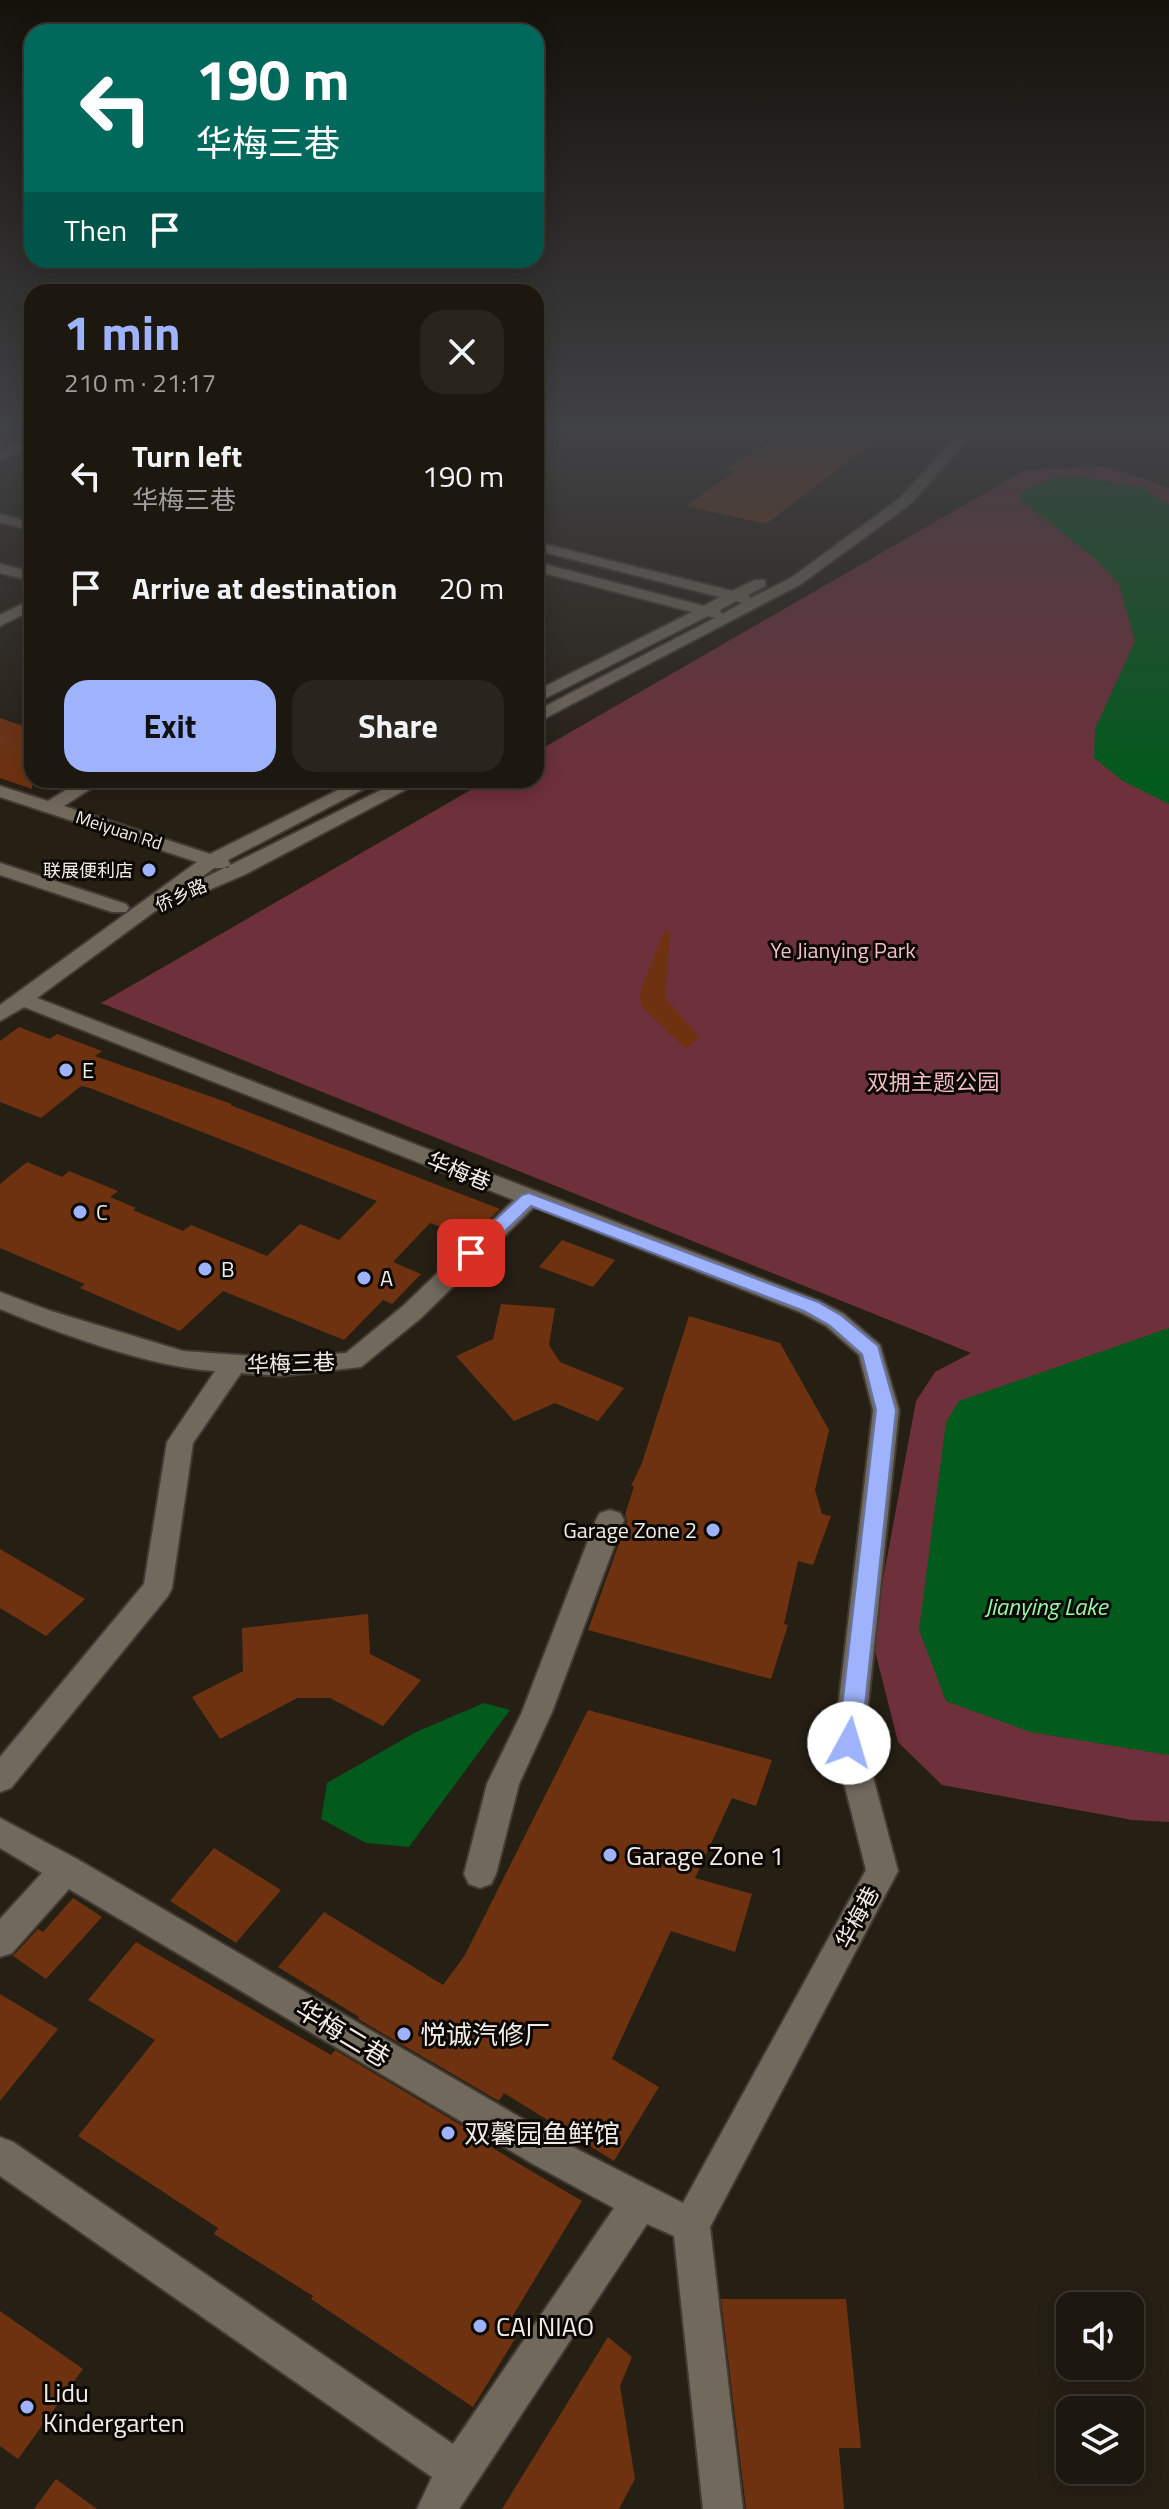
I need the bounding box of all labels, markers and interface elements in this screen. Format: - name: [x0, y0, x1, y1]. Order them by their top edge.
- text: 190 m: [196, 37, 349, 122]
- icon: left: [64, 56, 168, 160]
- text: 华梅三巷: [196, 115, 340, 170]
- text: Then: [64, 207, 127, 253]
- icon: arrive: [143, 208, 187, 252]
- text: 1 min: [64, 296, 181, 369]
- button: close: [420, 310, 504, 394]
- text: 210 m · 21:17: [64, 363, 216, 402]
- text: Turn left: [132, 433, 242, 479]
- text: 190 m: [422, 453, 504, 499]
- icon: left: [64, 454, 108, 498]
- text: 华梅三巷: [132, 480, 236, 519]
- text: Arrive at destination: [132, 565, 397, 611]
- text: 20 m: [439, 565, 504, 611]
- icon: arrive: [64, 566, 108, 610]
- button: Exit: [64, 680, 276, 772]
- button: Share: [292, 680, 504, 772]
- street label: Meiyuan Rd: [72, 803, 166, 857]
- place label: 联展便利店: [43, 857, 133, 884]
- marker: 联展便利店: [140, 861, 158, 879]
- street label: 侨乡路: [151, 872, 211, 918]
- park label: Ye Jianying Park: [770, 933, 916, 967]
- place label: E: [82, 1053, 94, 1087]
- marker: E: [57, 1061, 75, 1079]
- park label: 双拥主题公园: [867, 1065, 999, 1099]
- street label: 华梅巷: [422, 1143, 496, 1199]
- place label: C: [96, 1195, 108, 1229]
- marker: C: [71, 1203, 89, 1221]
- pin: [437, 1219, 505, 1287]
- icon: arrive: [449, 1231, 493, 1275]
- place label: B: [221, 1252, 235, 1286]
- marker: B: [196, 1260, 214, 1278]
- place label: A: [380, 1261, 393, 1295]
- marker: A: [355, 1269, 373, 1287]
- street label: 华梅三巷: [246, 1344, 336, 1382]
- place label: Garage Zone 2: [563, 1513, 697, 1547]
- marker: Garage Zone 2: [704, 1521, 722, 1539]
- water label: Jianying Lake: [985, 1588, 1109, 1624]
- position arrow: [807, 1701, 891, 1785]
- place label: Garage Zone 1: [626, 1836, 784, 1875]
- marker: Garage Zone 1: [601, 1846, 619, 1864]
- street label: 华梅巷: [826, 1880, 888, 1954]
- street label: 华梅二巷: [288, 1989, 398, 2077]
- place label: 悦诚汽修厂: [420, 2015, 550, 2054]
- marker: 悦诚汽修厂: [395, 2025, 413, 2043]
- place label: 双馨园鱼鲜馆: [464, 2114, 620, 2153]
- marker: 双馨园鱼鲜馆: [439, 2124, 457, 2142]
- map controls: [1056, 2292, 1144, 2484]
- button: sound: [1056, 2292, 1144, 2380]
- place label: CAI NIAO: [496, 2307, 594, 2346]
- marker: CAI NIAO: [471, 2317, 489, 2335]
- place label: Lidu Kindergarten: [43, 2373, 185, 2442]
- button: layers: [1056, 2396, 1144, 2484]
- marker: Lidu Kindergarten: [18, 2398, 36, 2416]

